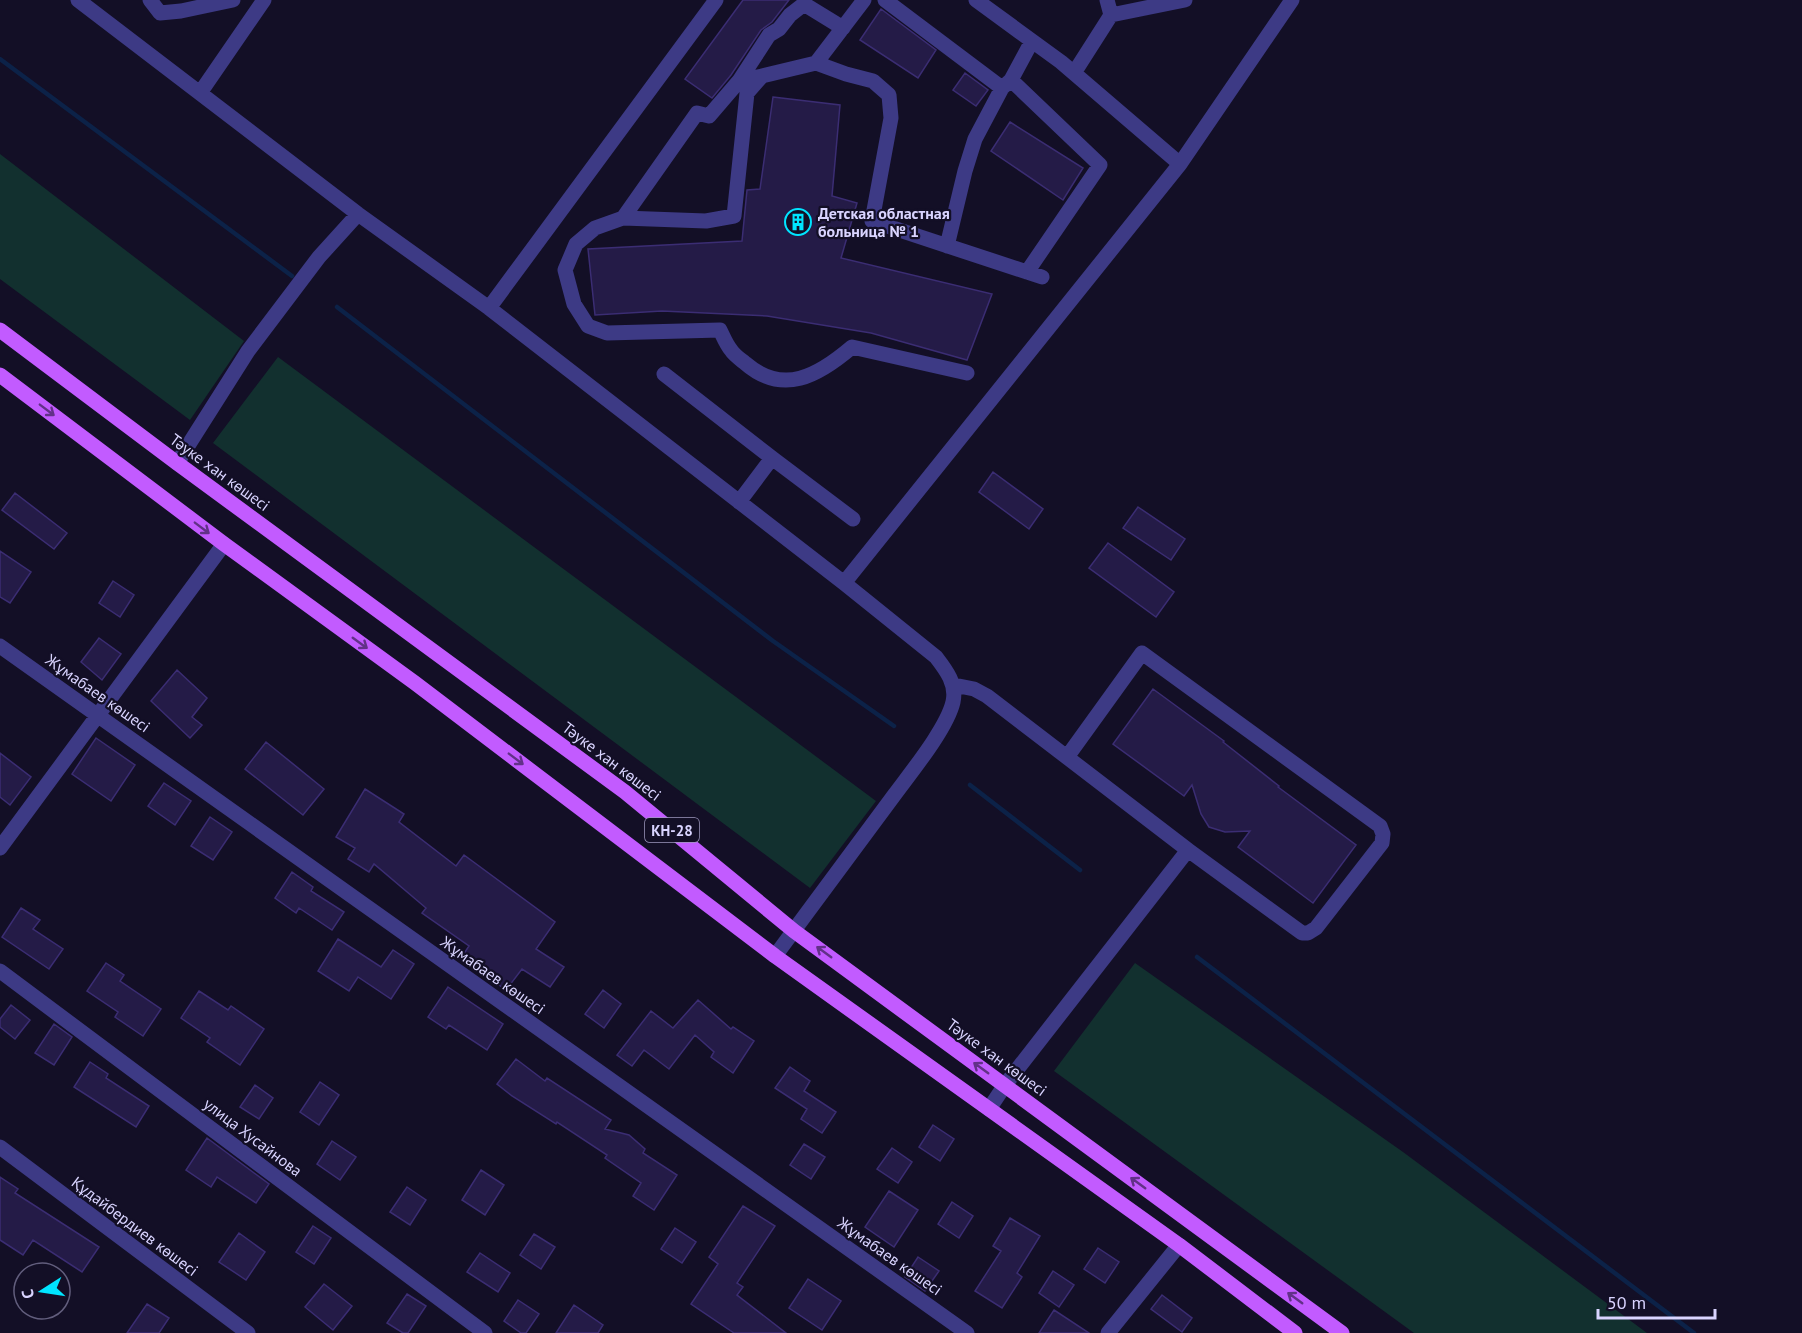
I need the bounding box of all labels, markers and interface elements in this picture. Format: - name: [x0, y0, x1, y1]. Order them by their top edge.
- place label: Детская областная больница № 1: [818, 203, 950, 241]
- building icon: Детская областная больница № 1: [783, 207, 813, 237]
- one-way arrow: [38, 404, 54, 416]
- street label: Тәуке хан көшесі: [166, 429, 274, 515]
- one-way arrow: [194, 521, 210, 534]
- one-way arrow: [351, 637, 367, 649]
- street label: Жұмабаев көшесі: [41, 649, 154, 736]
- street label: Тәуке хан көшесі: [559, 717, 665, 805]
- one-way arrow: [508, 753, 524, 766]
- road number: КН-28: [645, 818, 699, 842]
- street label: Жұмабаев көшесі: [436, 931, 549, 1018]
- one-way arrow: [816, 946, 832, 958]
- street label: Тәуке хан көшесі: [943, 1014, 1051, 1100]
- one-way arrow: [973, 1061, 989, 1074]
- street label: улица Хусайнова: [200, 1093, 306, 1181]
- street label: Құдайбердиев көшесі: [68, 1172, 202, 1280]
- one-way arrow: [1130, 1177, 1146, 1190]
- street label: Жұмабаев көшесі: [833, 1212, 946, 1299]
- north arrow: [12, 1261, 72, 1321]
- scale bar: [1598, 1282, 1715, 1320]
- text: С: [17, 1288, 38, 1301]
- text: 50 m: [1607, 1291, 1646, 1314]
- one-way arrow: [1288, 1292, 1304, 1305]

